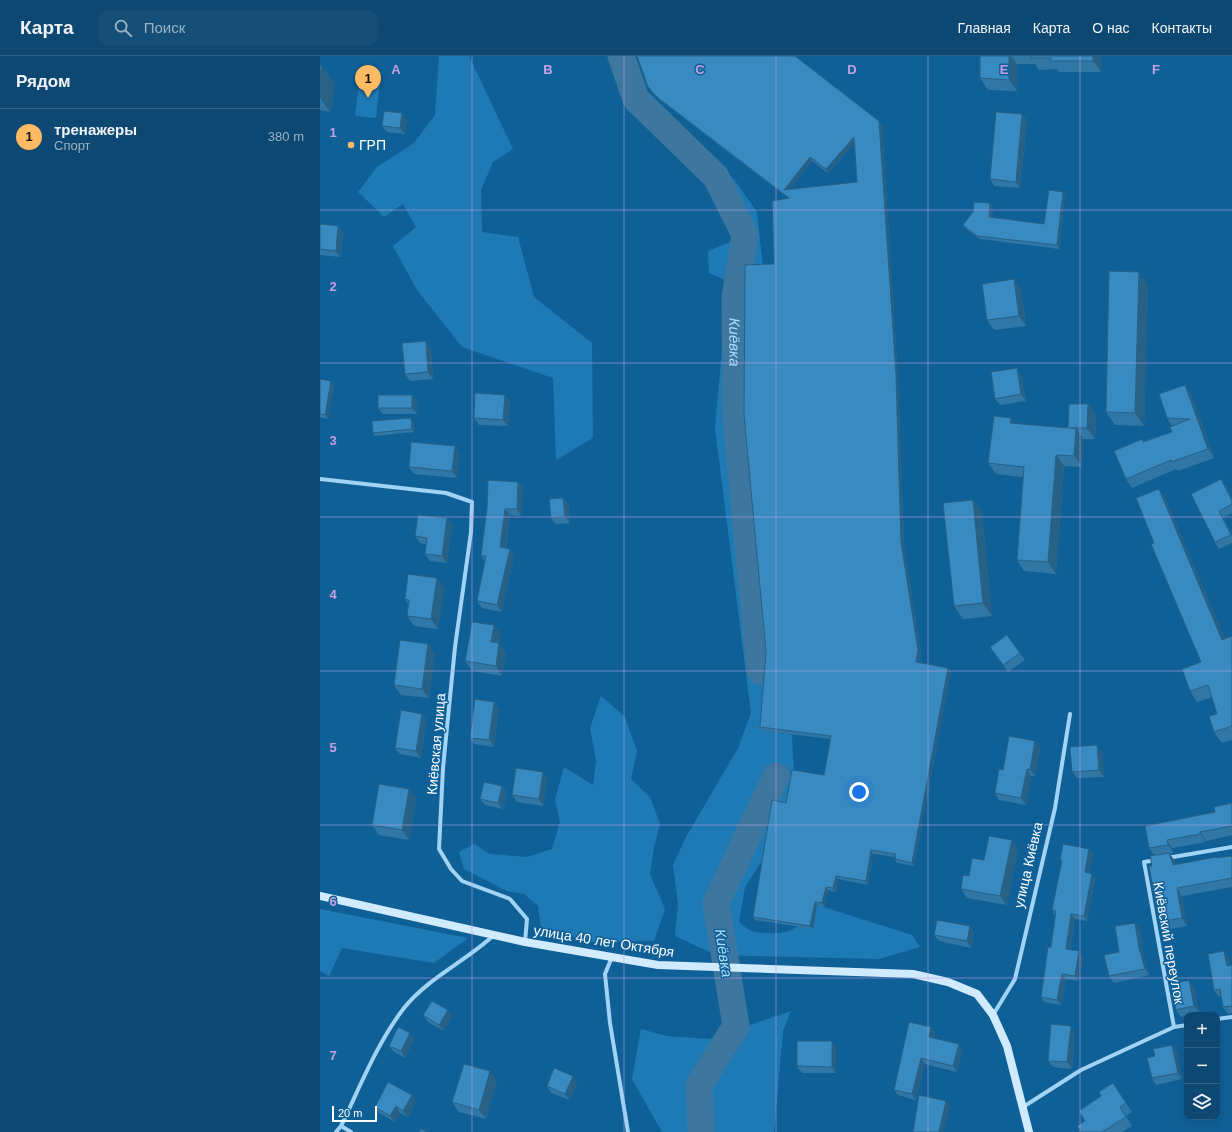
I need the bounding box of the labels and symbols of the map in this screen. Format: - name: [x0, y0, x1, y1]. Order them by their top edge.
- text: A: [391, 62, 401, 77]
- text: B: [543, 62, 553, 77]
- text: C: [695, 62, 705, 77]
- text: D: [847, 62, 857, 77]
- text: E: [1000, 62, 1009, 77]
- text: F: [1152, 62, 1160, 77]
- pin: 1: [355, 65, 381, 98]
- text: 1: [329, 125, 337, 140]
- place label: ГРП: [359, 137, 386, 153]
- marker: ГРП: [346, 140, 356, 150]
- text: 2: [329, 279, 337, 294]
- water label: Киёвка: [727, 318, 744, 367]
- text: 3: [329, 433, 337, 448]
- text: 4: [329, 587, 337, 602]
- street label: Киёвская улица: [424, 692, 448, 796]
- text: 5: [329, 740, 337, 755]
- your location: [849, 782, 869, 802]
- street label: улица Киёвка: [1010, 820, 1046, 910]
- street label: Киёвский переулок: [1150, 881, 1188, 1006]
- text: 6: [329, 894, 337, 909]
- street label: улица 40 лет Октября: [533, 922, 675, 960]
- water label: Киёвка: [712, 928, 736, 978]
- text: 7: [329, 1048, 337, 1063]
- scale bar: [332, 1104, 377, 1123]

